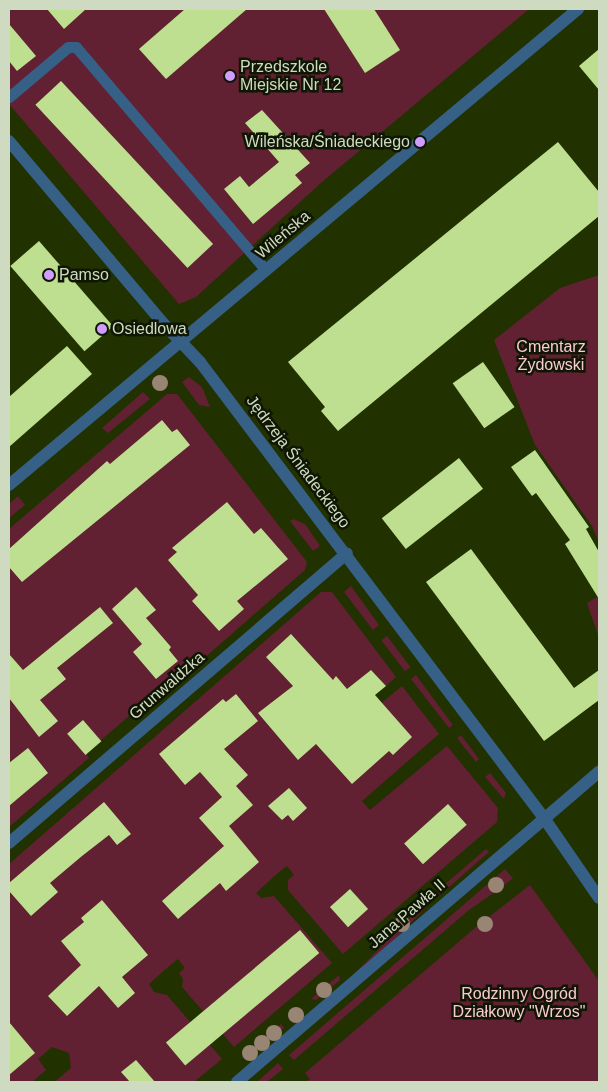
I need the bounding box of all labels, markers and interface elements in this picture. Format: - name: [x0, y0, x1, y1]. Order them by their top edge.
- place label: Przedszkole Miejskie Nr 12: [240, 57, 341, 95]
- marker: Przedszkole Miejskie Nr 12: [224, 70, 236, 82]
- place label: Wileńska/Śniadeckiego: [245, 132, 410, 152]
- marker: Wileńska/Śniadeckiego: [414, 136, 426, 148]
- street label: Wileńska: [252, 207, 314, 263]
- place label: Pamso: [59, 265, 109, 285]
- marker: Pamso: [43, 269, 55, 281]
- place label: Osiedlowa: [112, 319, 187, 339]
- marker: Osiedlowa: [96, 323, 108, 335]
- park label: Cmentarz Żydowski: [516, 337, 586, 375]
- street label: Jędrzeja Śniadeckiego: [242, 392, 354, 532]
- street label: Grunwaldzka: [125, 648, 209, 724]
- street label: Jana Pawła II: [364, 875, 450, 953]
- park label: Rodzinny Ogród Działkowy "Wrzos": [453, 984, 585, 1022]

